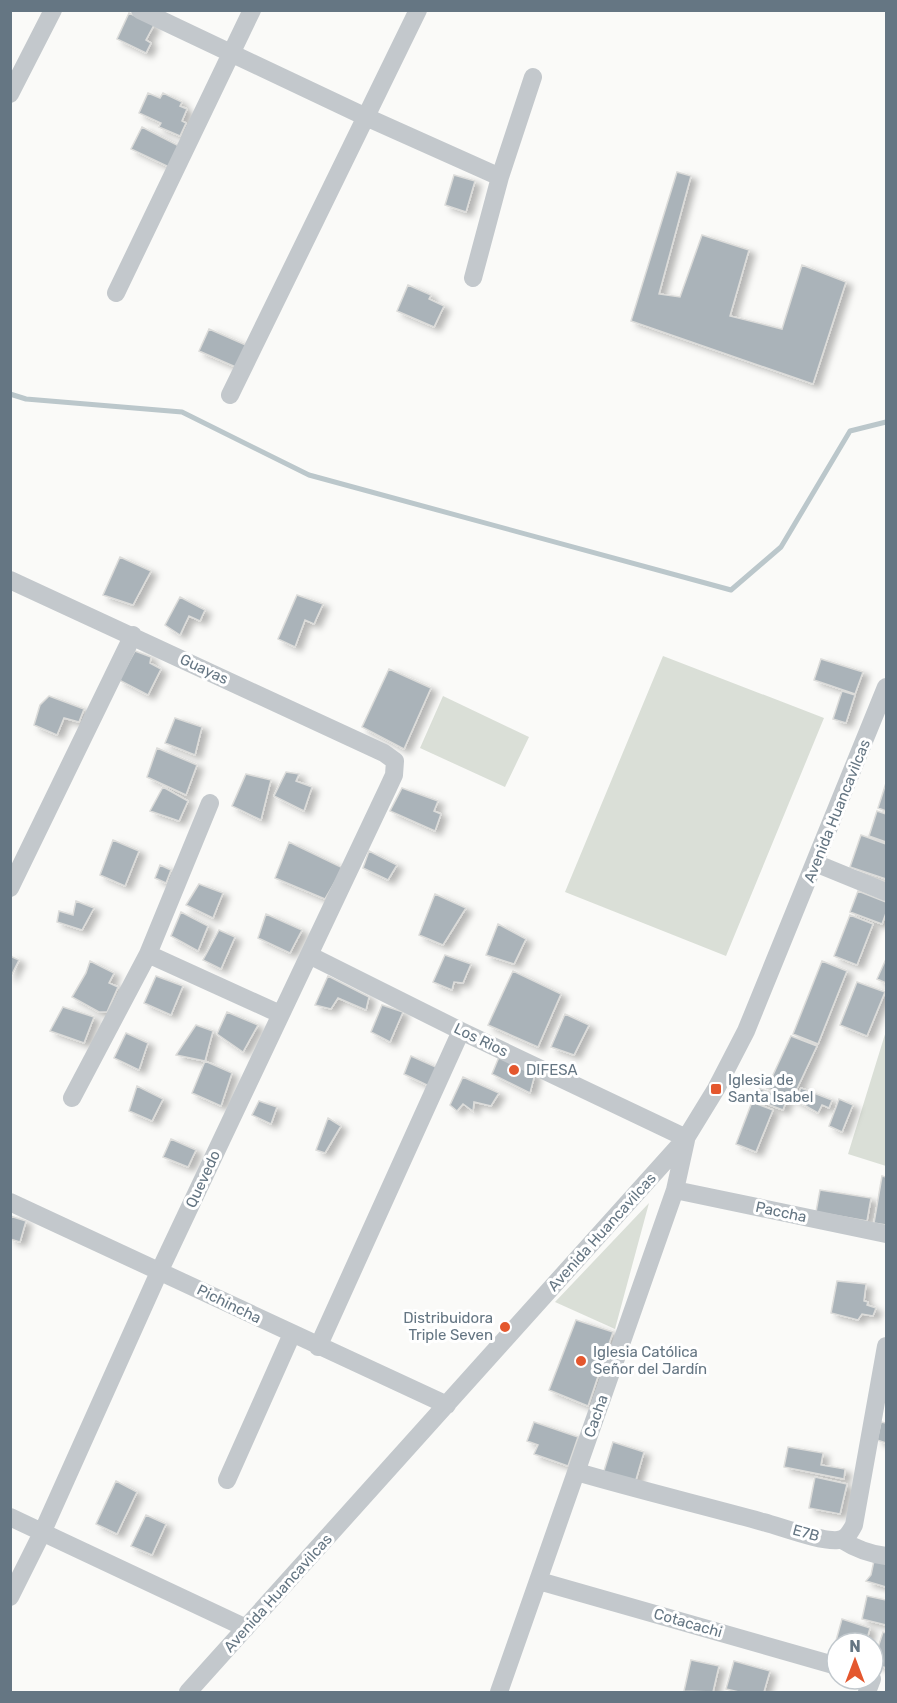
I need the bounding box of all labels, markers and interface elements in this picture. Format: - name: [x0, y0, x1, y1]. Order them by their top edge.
- street label: Guayas: [177, 650, 231, 688]
- street label: Avenida Huancavilcas: [800, 736, 874, 885]
- street label: Los Rìos: [451, 1019, 511, 1061]
- place label: DIFESA: [526, 1061, 578, 1079]
- marker: DIFESA: [507, 1063, 521, 1077]
- place label: Iglesia de Santa Isabel: [728, 1071, 813, 1106]
- marker: Iglesia de Santa Isabel: [709, 1082, 723, 1096]
- street label: Quevedo: [182, 1147, 224, 1211]
- street label: Avenida Huancavilcas: [544, 1169, 660, 1295]
- street label: Paccha: [754, 1198, 808, 1226]
- street label: Pichincha: [194, 1281, 264, 1327]
- place label: Distribuidora Triple Seven: [403, 1309, 493, 1344]
- marker: Distribuidora Triple Seven: [498, 1320, 512, 1334]
- place label: Iglesia Católica Señor del Jardín: [593, 1343, 707, 1378]
- marker: Iglesia Católica Señor del Jardín: [574, 1354, 588, 1368]
- street label: Cacha: [580, 1392, 612, 1440]
- street label: E7B: [791, 1521, 821, 1545]
- street label: Avenida Huancavilcas: [220, 1530, 336, 1656]
- street label: Cotacachi: [652, 1605, 724, 1641]
- north arrow: [825, 1631, 885, 1691]
- text: N: [849, 1637, 861, 1656]

